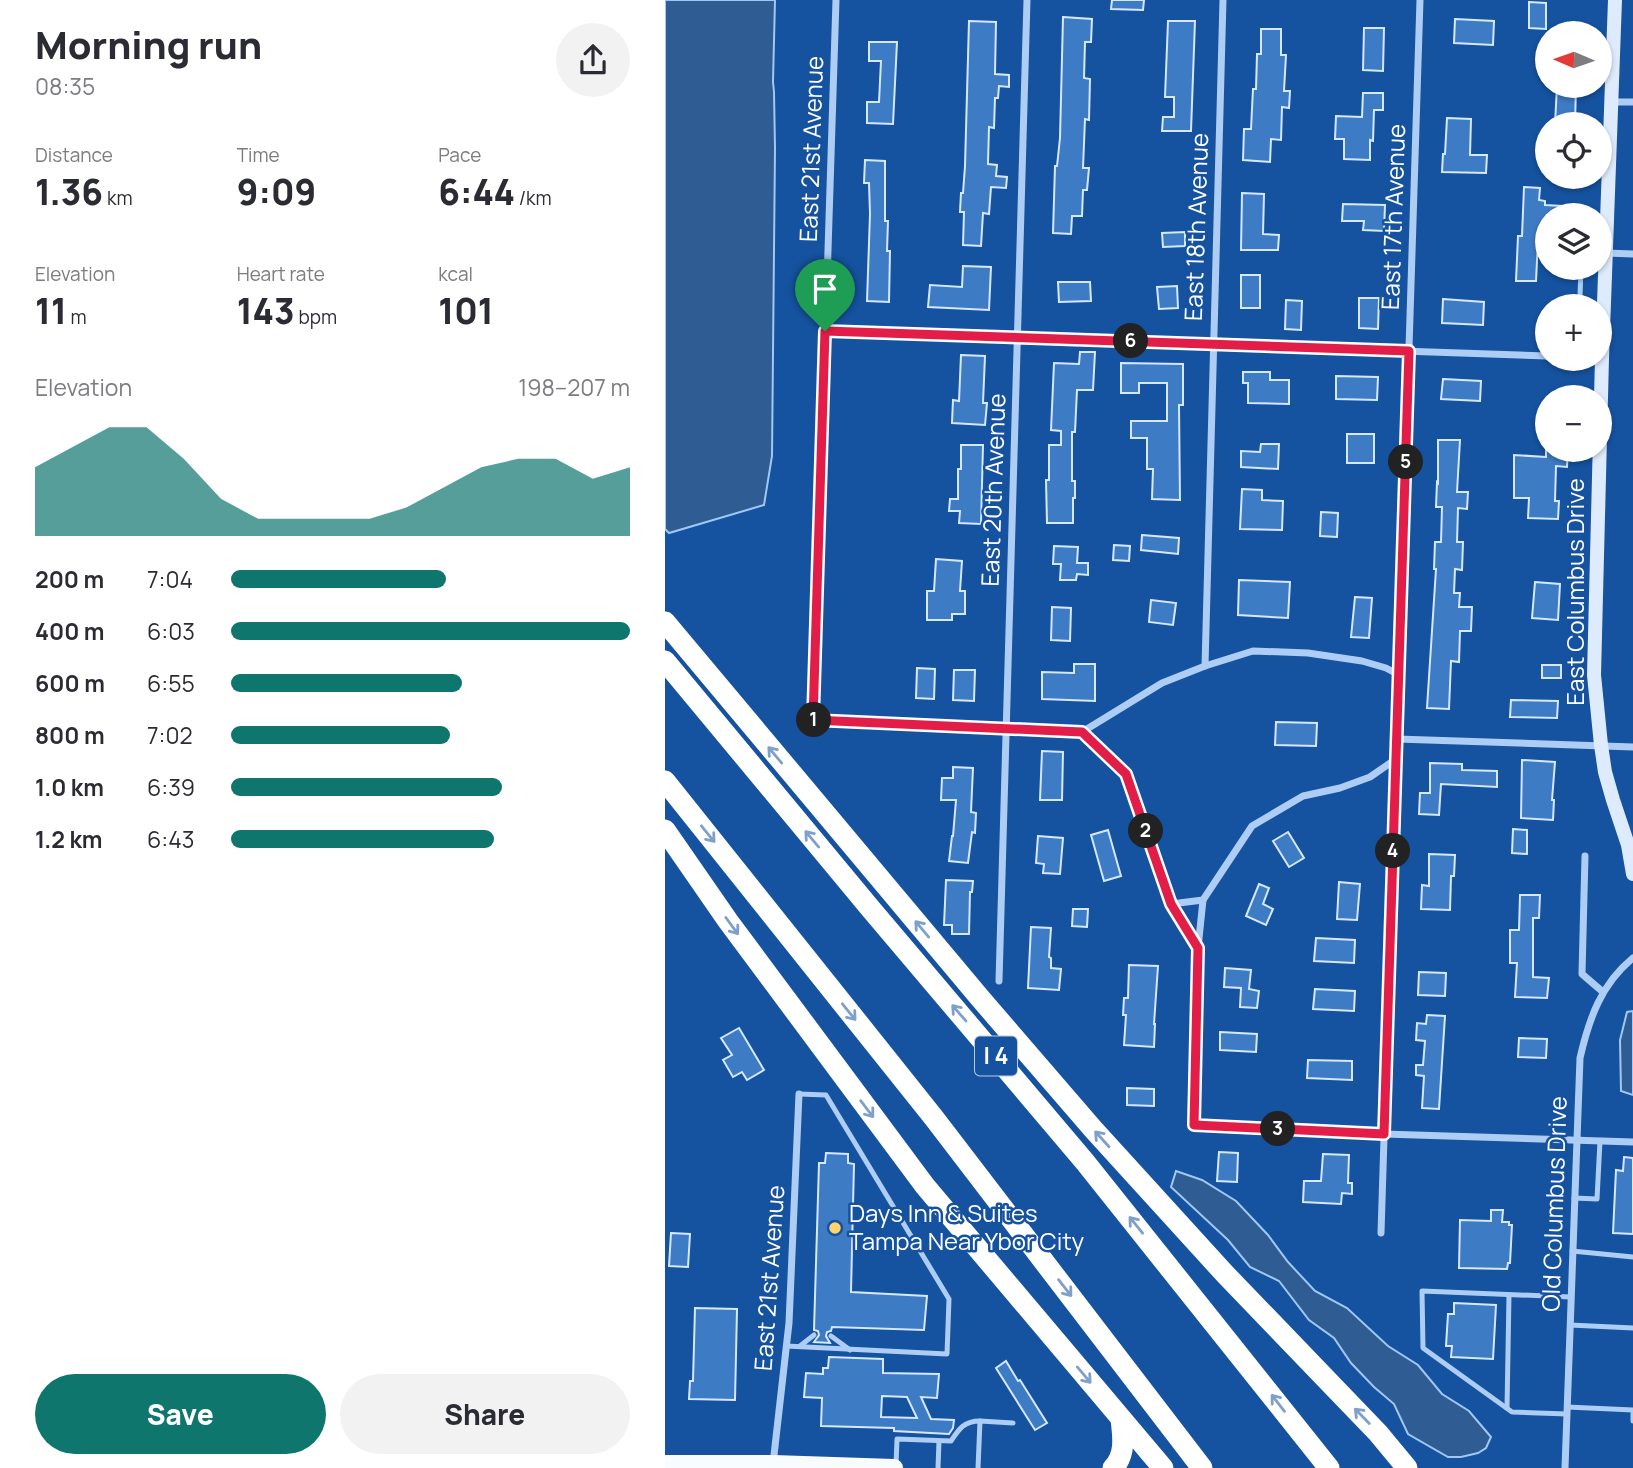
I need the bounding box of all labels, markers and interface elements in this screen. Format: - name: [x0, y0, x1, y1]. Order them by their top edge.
- text: Morning run: [35, 18, 262, 70]
- north arrow: [1535, 21, 1612, 98]
- map controls: [1535, 21, 1612, 462]
- button: share: [556, 23, 630, 97]
- street label: East 21st Avenue: [791, 55, 830, 243]
- text: 08:35: [35, 70, 95, 102]
- button: locate: [1535, 112, 1612, 189]
- street label: East 17th Avenue: [1373, 123, 1412, 311]
- street label: East 18th Avenue: [1176, 132, 1215, 322]
- text: Distance: [35, 142, 113, 168]
- text: Time: [237, 142, 280, 168]
- text: Pace: [438, 142, 481, 168]
- text: 1.36: [35, 168, 103, 216]
- text: 9:09: [237, 168, 316, 216]
- text: 6:44: [438, 168, 515, 216]
- text: km: [103, 185, 133, 211]
- text: /km: [515, 185, 552, 211]
- button: layers: [1535, 203, 1612, 280]
- pin: [795, 259, 855, 331]
- text: Elevation: [35, 261, 115, 287]
- text: Heart rate: [237, 261, 325, 287]
- text: kcal: [438, 261, 473, 287]
- icon: arrive: [806, 270, 844, 308]
- text: 11: [35, 287, 67, 335]
- text: 143: [237, 287, 295, 335]
- text: 101: [438, 287, 494, 335]
- button: +: [1535, 294, 1612, 371]
- text: m: [67, 304, 87, 330]
- text: bpm: [295, 304, 337, 330]
- pin: 6: [1113, 324, 1149, 358]
- text: 6: [1125, 327, 1136, 353]
- text: Elevation: [35, 371, 132, 403]
- text: 198–207 m: [518, 371, 630, 403]
- button: −: [1535, 385, 1612, 462]
- street label: East 20th Avenue: [973, 393, 1012, 587]
- pin: 5: [1389, 444, 1423, 480]
- text: 5: [1400, 448, 1411, 474]
- street label: East Columbus Drive: [1558, 478, 1591, 706]
- text: 200 m: [35, 563, 104, 595]
- text: 7:04: [147, 563, 193, 595]
- text: 400 m: [35, 615, 105, 647]
- text: 6:03: [147, 615, 195, 647]
- text: 600 m: [35, 667, 105, 699]
- text: 6:55: [147, 667, 195, 699]
- pin: 1: [797, 702, 831, 738]
- text: 1: [809, 706, 818, 732]
- text: 800 m: [35, 719, 105, 751]
- text: 7:02: [147, 719, 193, 751]
- one-way arrow: [767, 746, 783, 764]
- text: 1.0 km: [35, 771, 104, 803]
- text: 6:39: [147, 771, 195, 803]
- pin: 2: [1128, 814, 1163, 848]
- text: 2: [1140, 817, 1151, 843]
- text: 1.2 km: [35, 823, 102, 855]
- text: 6:43: [147, 823, 194, 855]
- one-way arrow: [700, 825, 715, 843]
- one-way arrow: [805, 830, 820, 848]
- pin: 4: [1375, 834, 1411, 868]
- text: 4: [1387, 837, 1398, 863]
- one-way arrow: [725, 916, 739, 935]
- one-way arrow: [914, 920, 930, 938]
- one-way arrow: [842, 1002, 857, 1021]
- one-way arrow: [951, 1004, 967, 1022]
- road number: I 4: [975, 1036, 1017, 1076]
- street label: Old Columbus Drive: [1533, 1096, 1574, 1312]
- one-way arrow: [860, 1099, 875, 1118]
- pin: 3: [1261, 1112, 1295, 1146]
- text: 3: [1272, 1115, 1283, 1141]
- one-way arrow: [1094, 1130, 1110, 1148]
- street label: East 21st Avenue: [746, 1184, 791, 1372]
- place label: Days Inn & Suites Tampa Near Ybor City: [849, 1196, 1084, 1257]
- one-way arrow: [1128, 1217, 1144, 1235]
- marker: Days Inn & Suites Tampa Near Ybor City: [827, 1220, 843, 1236]
- one-way arrow: [1057, 1278, 1072, 1297]
- one-way arrow: [1076, 1366, 1092, 1384]
- button: Save: [35, 1374, 326, 1454]
- button: Share: [340, 1374, 630, 1454]
- one-way arrow: [1270, 1395, 1286, 1413]
- one-way arrow: [1354, 1408, 1371, 1425]

